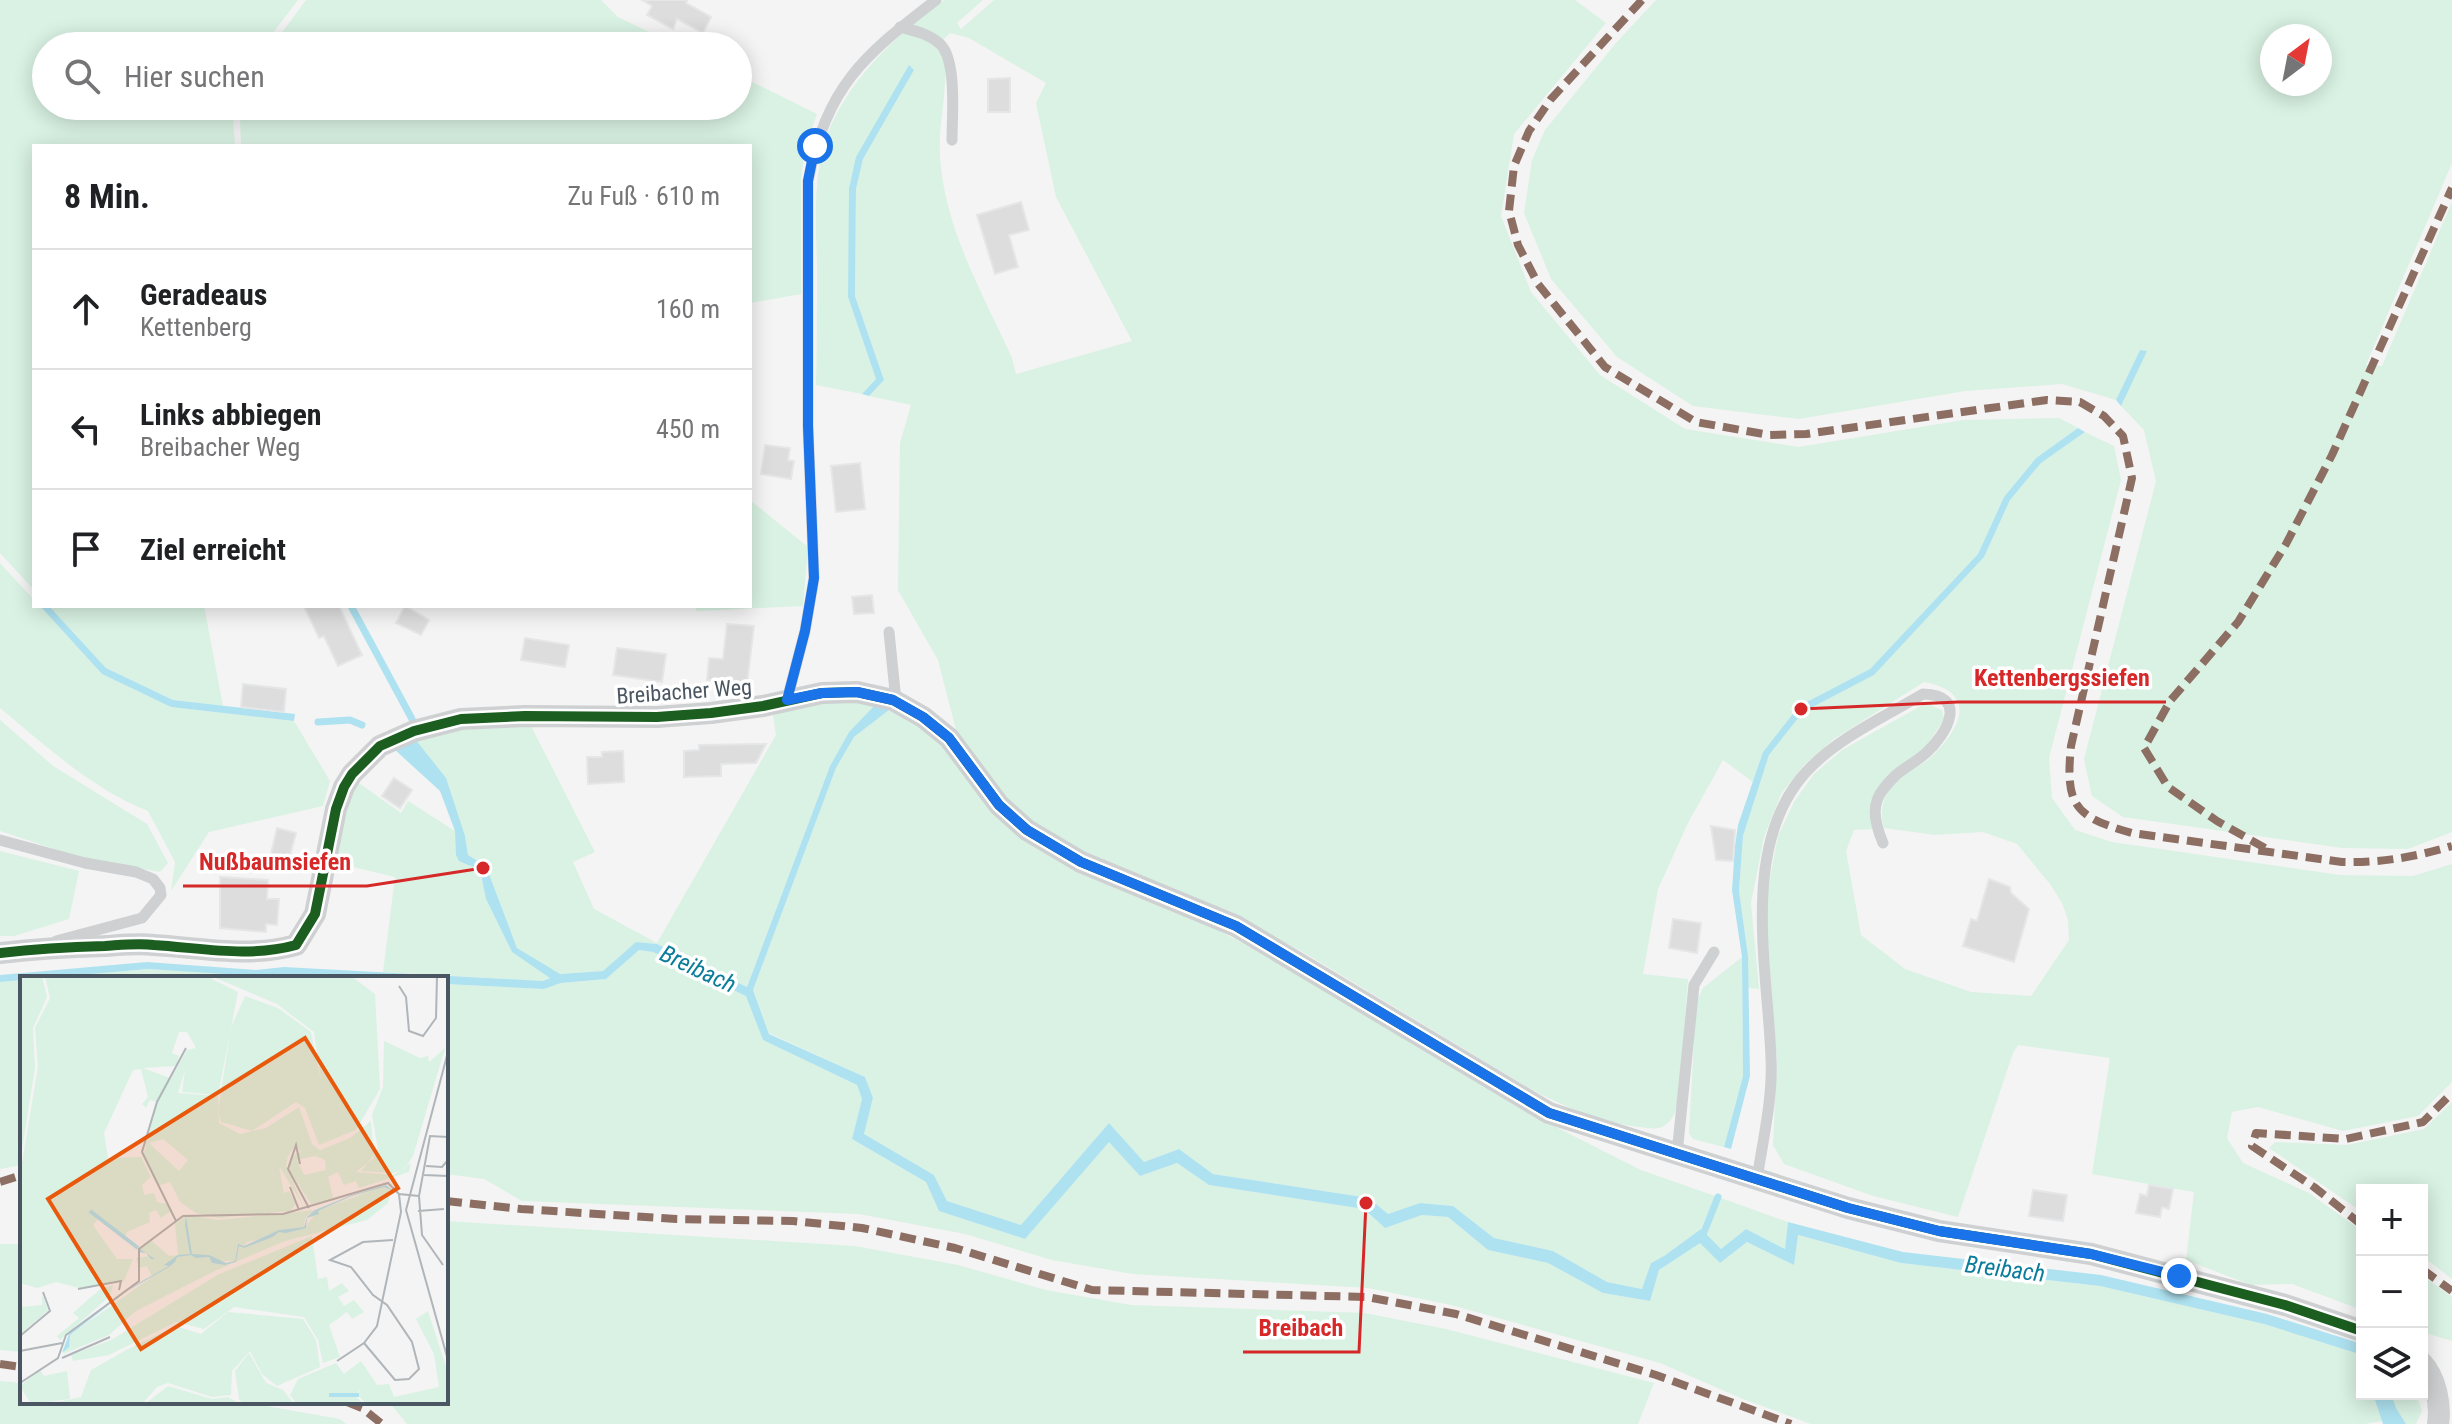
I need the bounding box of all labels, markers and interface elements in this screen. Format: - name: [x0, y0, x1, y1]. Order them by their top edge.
- north arrow: [2260, 24, 2332, 96]
- search box: [32, 32, 752, 120]
- icon: search: [60, 54, 104, 98]
- text: Hier suchen: [124, 59, 265, 94]
- route start: [797, 128, 833, 164]
- text: 8 Min.: [64, 176, 150, 216]
- text: Zu Fuß · 610 m: [567, 181, 720, 211]
- text: Geradeaus: [140, 277, 267, 312]
- icon: ahead: [64, 287, 108, 331]
- text: 160 m: [656, 294, 720, 324]
- text: Kettenberg: [140, 312, 252, 342]
- text: Links abbiegen: [140, 397, 322, 432]
- icon: left: [64, 407, 108, 451]
- text: 450 m: [656, 414, 720, 444]
- text: Breibacher Weg: [140, 432, 300, 462]
- icon: arrive: [64, 527, 108, 571]
- text: Ziel erreicht: [140, 532, 286, 567]
- callout: Kettenbergssiefen: [1958, 654, 2166, 702]
- text: Kettenbergssiefen: [1974, 664, 2150, 692]
- street label: Breibacher Weg: [615, 674, 753, 709]
- callout: Nußbaumsiefen: [183, 838, 367, 886]
- text: Nußbaumsiefen: [199, 848, 351, 876]
- water label: Breibach: [656, 939, 740, 999]
- inset map: [20, 976, 448, 1404]
- map controls: [2356, 1184, 2428, 1400]
- button: +: [2356, 1184, 2428, 1256]
- water label: Breibach: [1963, 1250, 2047, 1288]
- button: −: [2356, 1256, 2428, 1328]
- route end: [2161, 1258, 2197, 1294]
- callout: Breibach: [1243, 1304, 1359, 1352]
- text: Breibach: [1259, 1314, 1343, 1342]
- button: layers: [2356, 1328, 2428, 1400]

